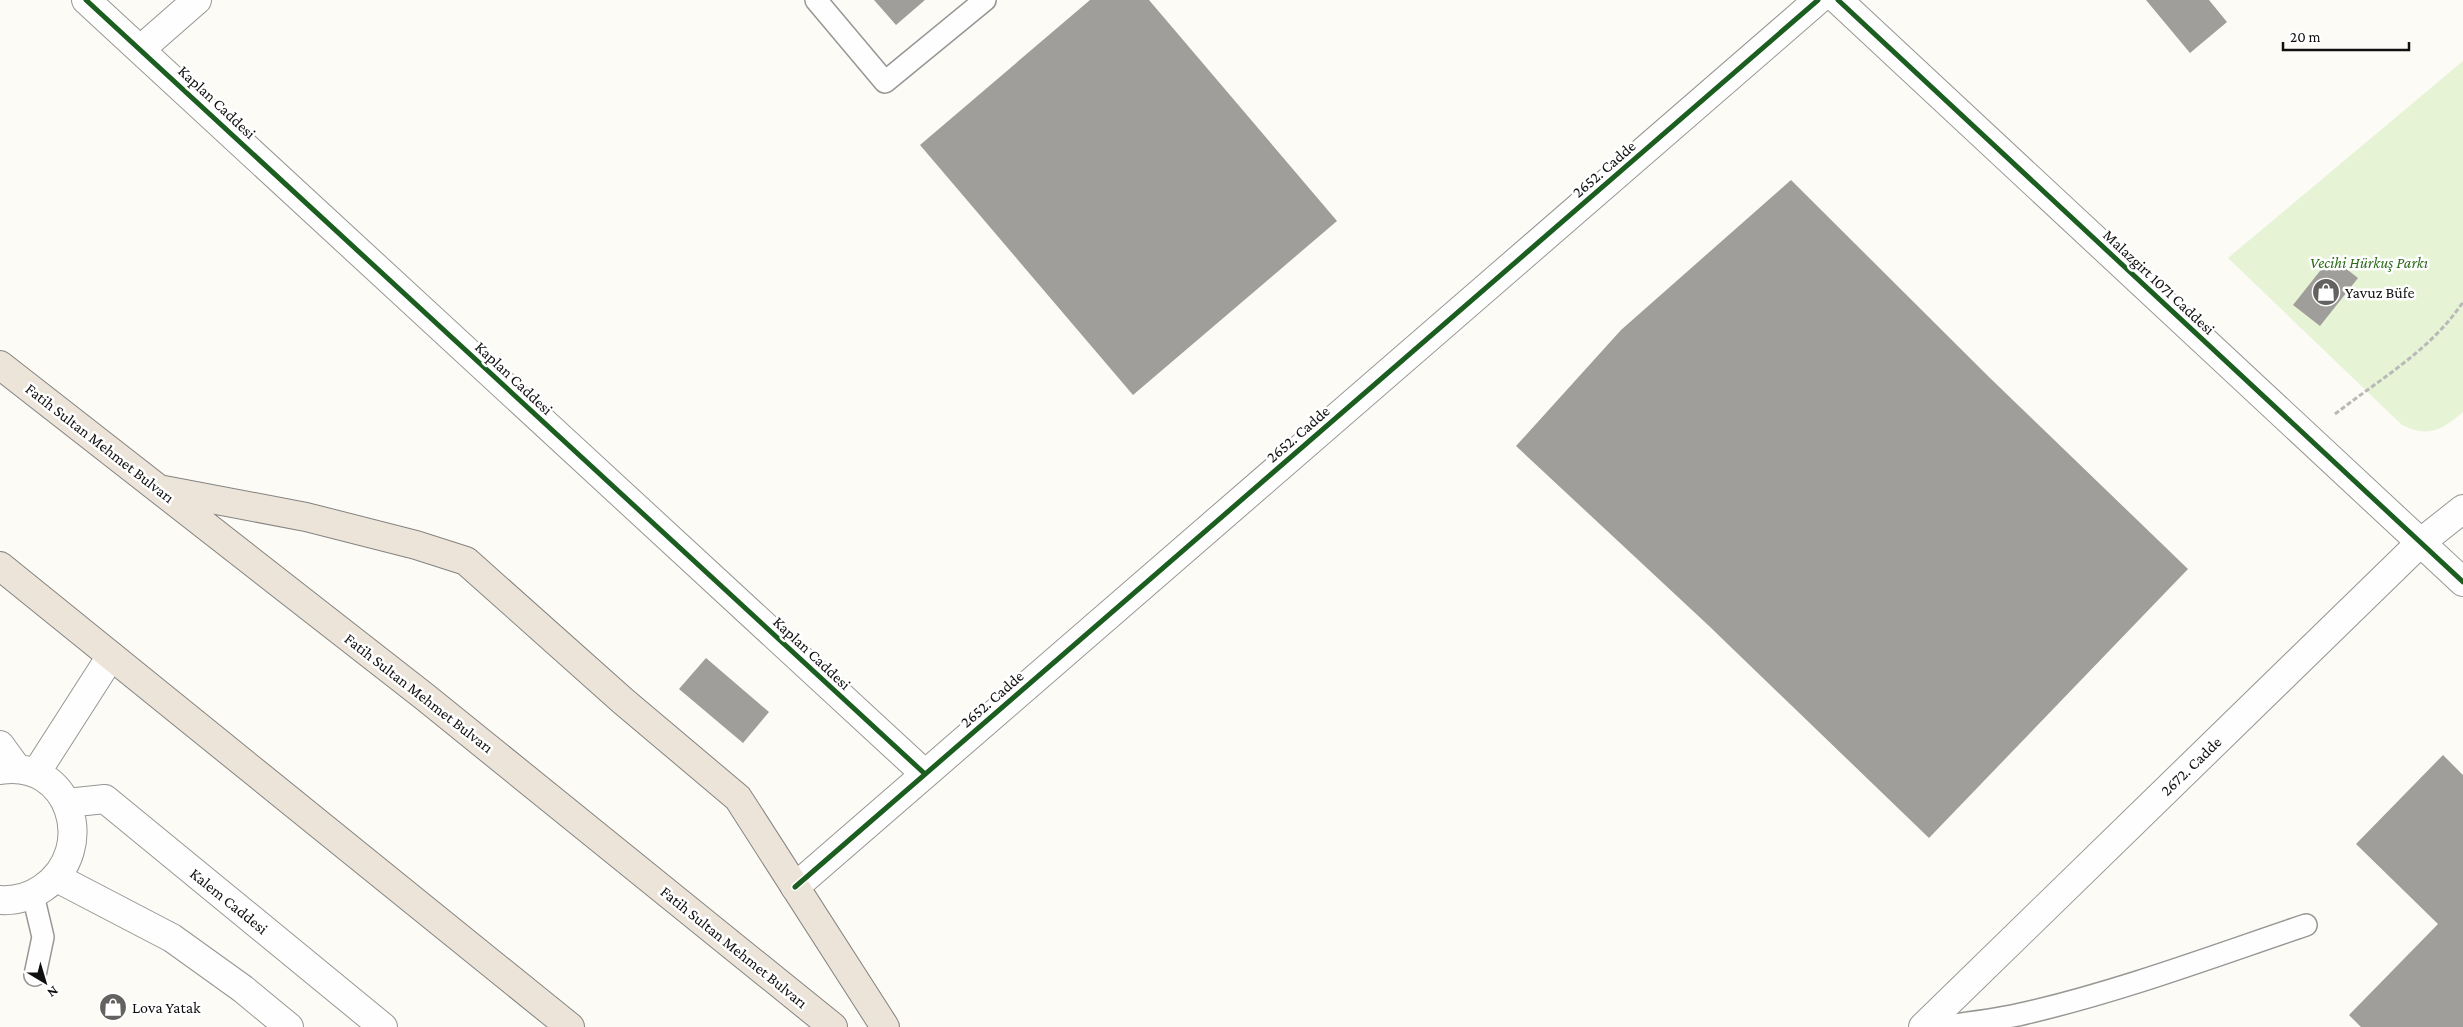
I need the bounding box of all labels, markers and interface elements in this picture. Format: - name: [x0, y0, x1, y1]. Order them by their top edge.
- scale bar: [2283, 20, 2409, 52]
- text: 20 m: [2290, 29, 2321, 45]
- street label: Kaplan Caddesi: [174, 62, 259, 143]
- street label: 2652. Cadde: [1569, 137, 1639, 201]
- street label: Malazgirt 1071 Caddesi: [2099, 226, 2218, 339]
- park label: Vecihi Hürkuş Parkı: [2310, 254, 2428, 272]
- shop icon: Yavuz Büfe: [2311, 277, 2341, 307]
- place label: Yavuz Büfe: [2345, 284, 2414, 301]
- street label: Kaplan Caddesi: [471, 338, 556, 419]
- street label: Fatih Sultan Mehmet Bulvarı: [22, 380, 178, 506]
- street label: 2652. Cadde: [1263, 402, 1333, 466]
- street label: Kaplan Caddesi: [769, 613, 854, 694]
- street label: Fatih Sultan Mehmet Bulvarı: [341, 630, 497, 756]
- street label: 2652. Cadde: [957, 667, 1027, 731]
- street label: 2672. Cadde: [2157, 733, 2225, 799]
- street label: Kalem Caddesi: [187, 865, 271, 937]
- street label: Fatih Sultan Mehmet Bulvarı: [657, 883, 811, 1011]
- north arrow: [20, 957, 70, 1007]
- text: N: [44, 983, 62, 1002]
- shop icon: Lova Yatak: [98, 992, 128, 1022]
- place label: Lova Yatak: [132, 999, 201, 1016]

